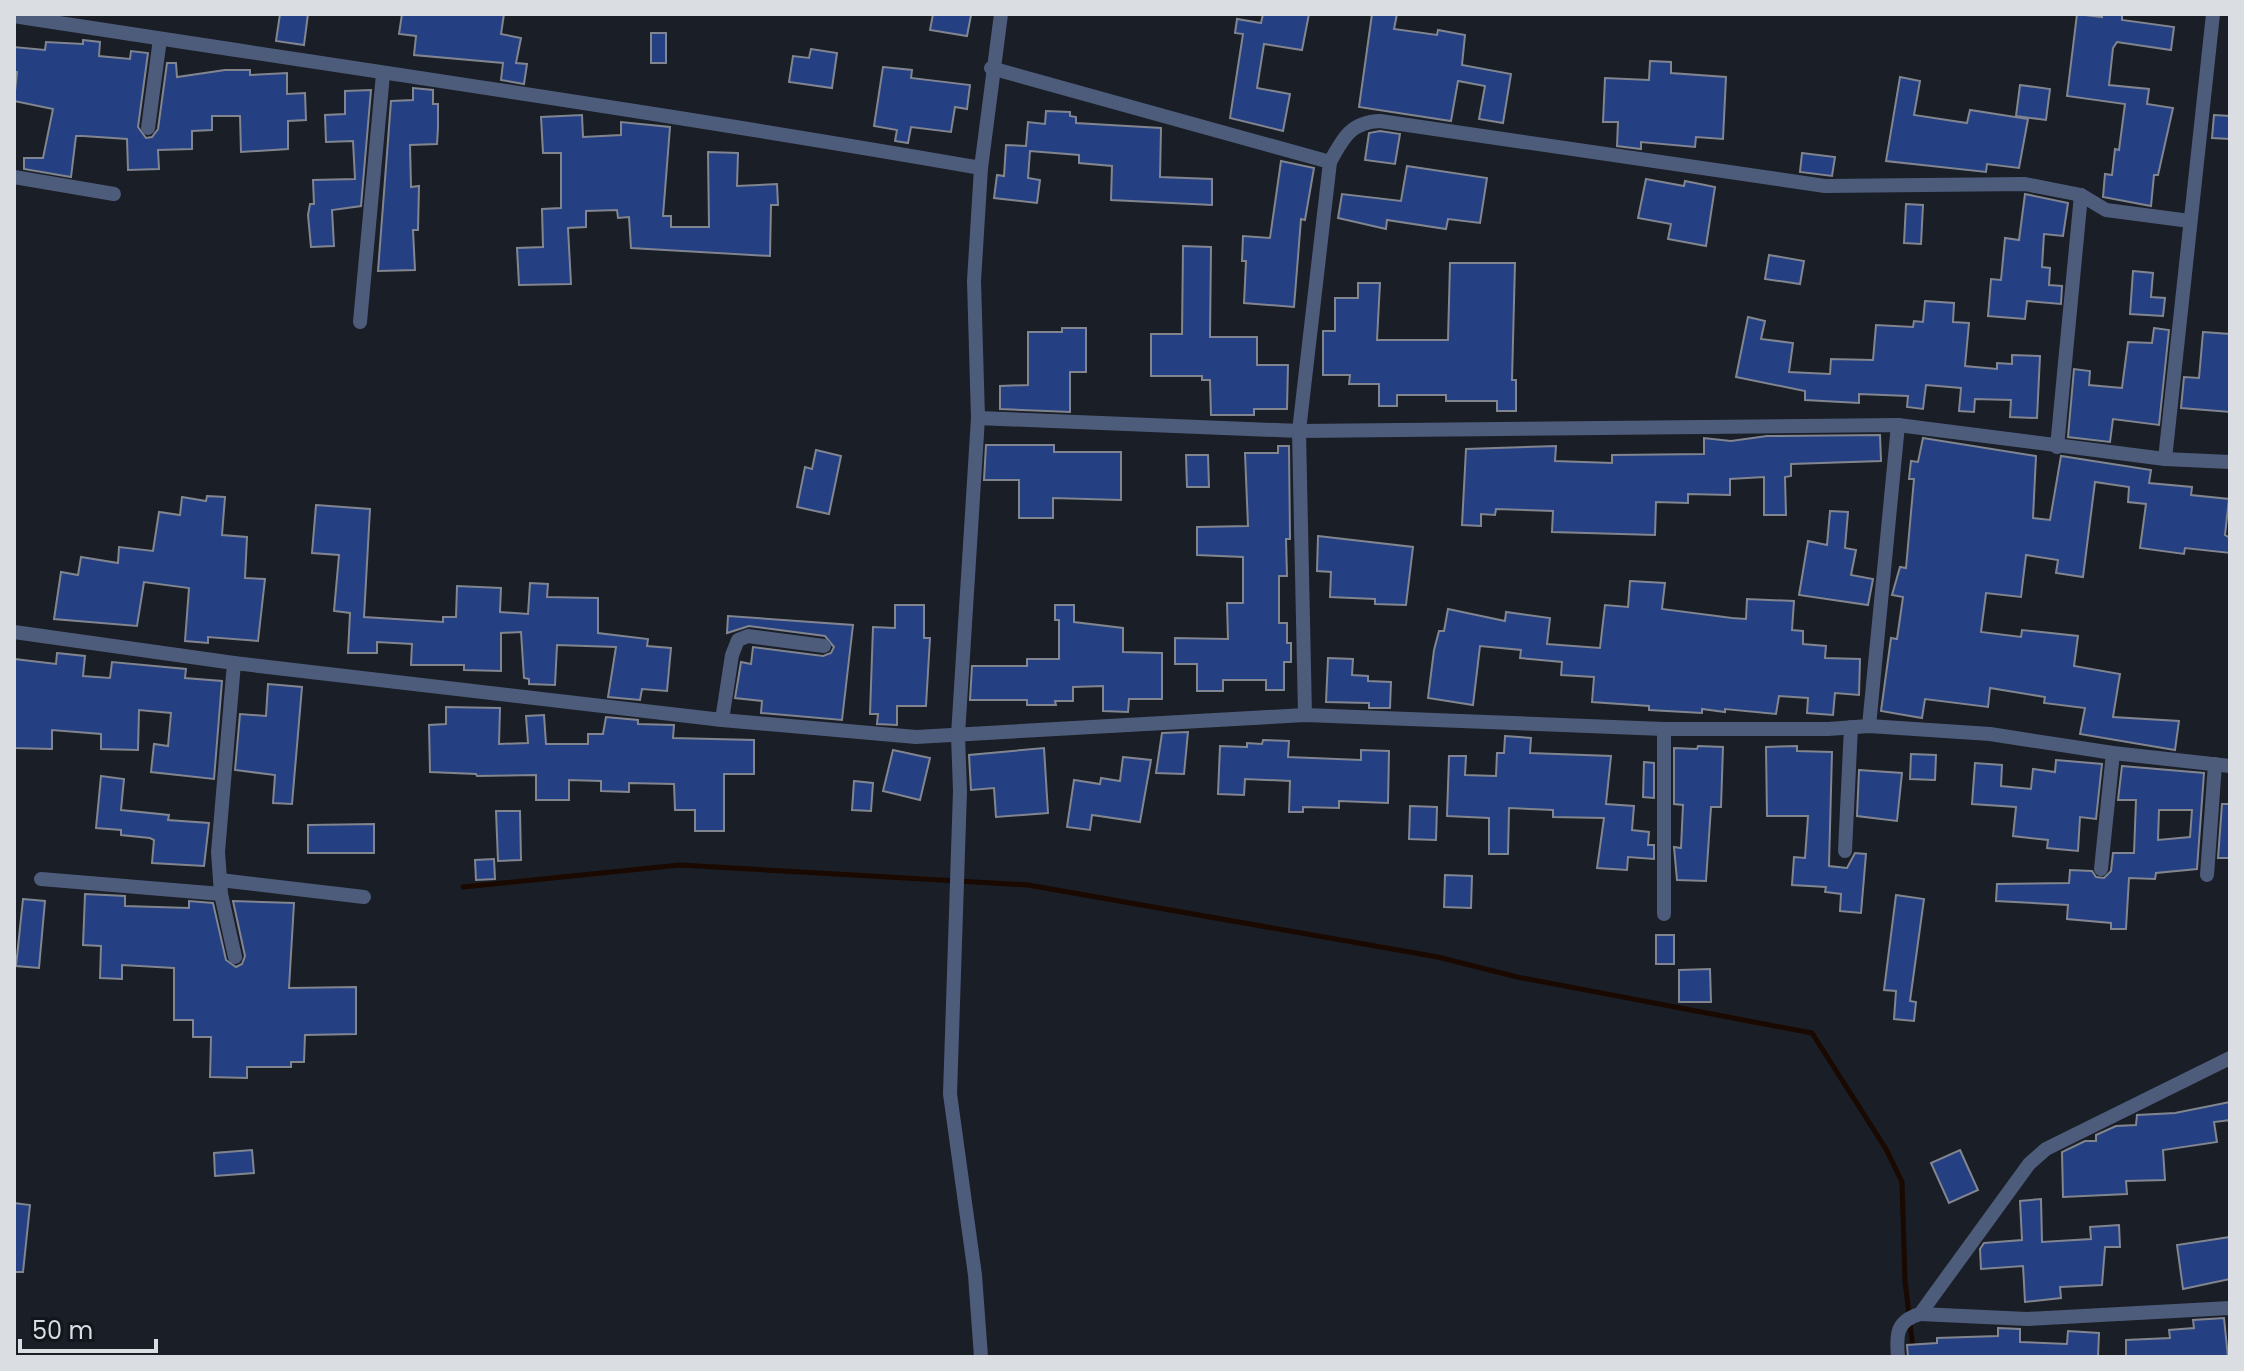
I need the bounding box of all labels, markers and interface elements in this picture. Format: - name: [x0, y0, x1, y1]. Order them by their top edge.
- scale bar: [20, 1303, 156, 1353]
- text: 50 m: [32, 1314, 93, 1347]

